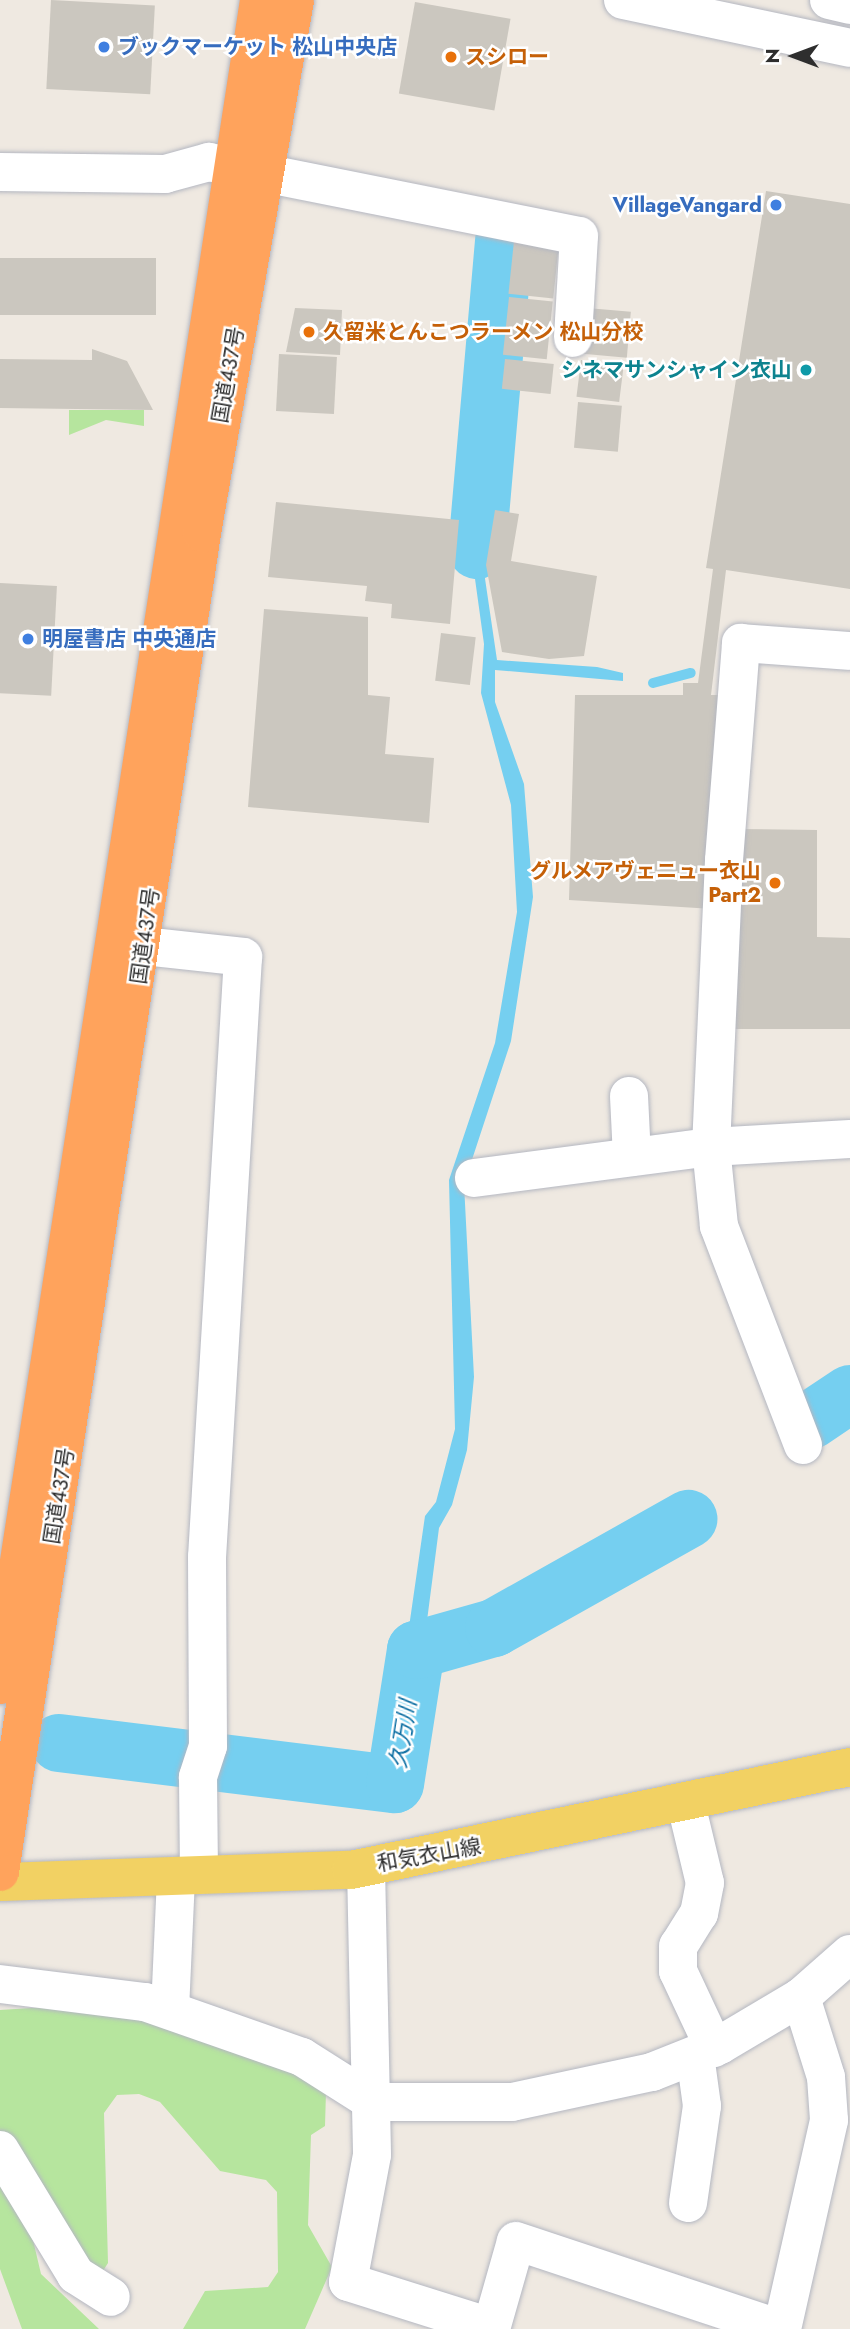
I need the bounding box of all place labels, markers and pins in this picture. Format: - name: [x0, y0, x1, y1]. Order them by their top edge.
- place label: ブックマーケット 松山中央店: [118, 34, 397, 60]
- marker: ブックマーケット 松山中央店: [96, 39, 112, 55]
- place label: スシロー: [465, 44, 549, 70]
- marker: スシロー: [443, 49, 459, 65]
- place label: VillageVangard: [613, 192, 762, 218]
- marker: VillageVangard: [768, 197, 784, 213]
- place label: 久留米とんこつラーメン 松山分校: [323, 319, 644, 345]
- marker: 久留米とんこつラーメン 松山分校: [301, 324, 317, 340]
- place label: シネマサンシャイン衣山: [561, 357, 792, 383]
- marker: シネマサンシャイン衣山: [798, 362, 814, 378]
- place label: 明屋書店 中央通店: [42, 626, 216, 652]
- marker: 明屋書店 中央通店: [20, 631, 36, 647]
- place label: グルメアヴェニュー衣山 Part2: [530, 858, 761, 908]
- marker: グルメアヴェニュー衣山 Part2: [767, 875, 783, 891]

